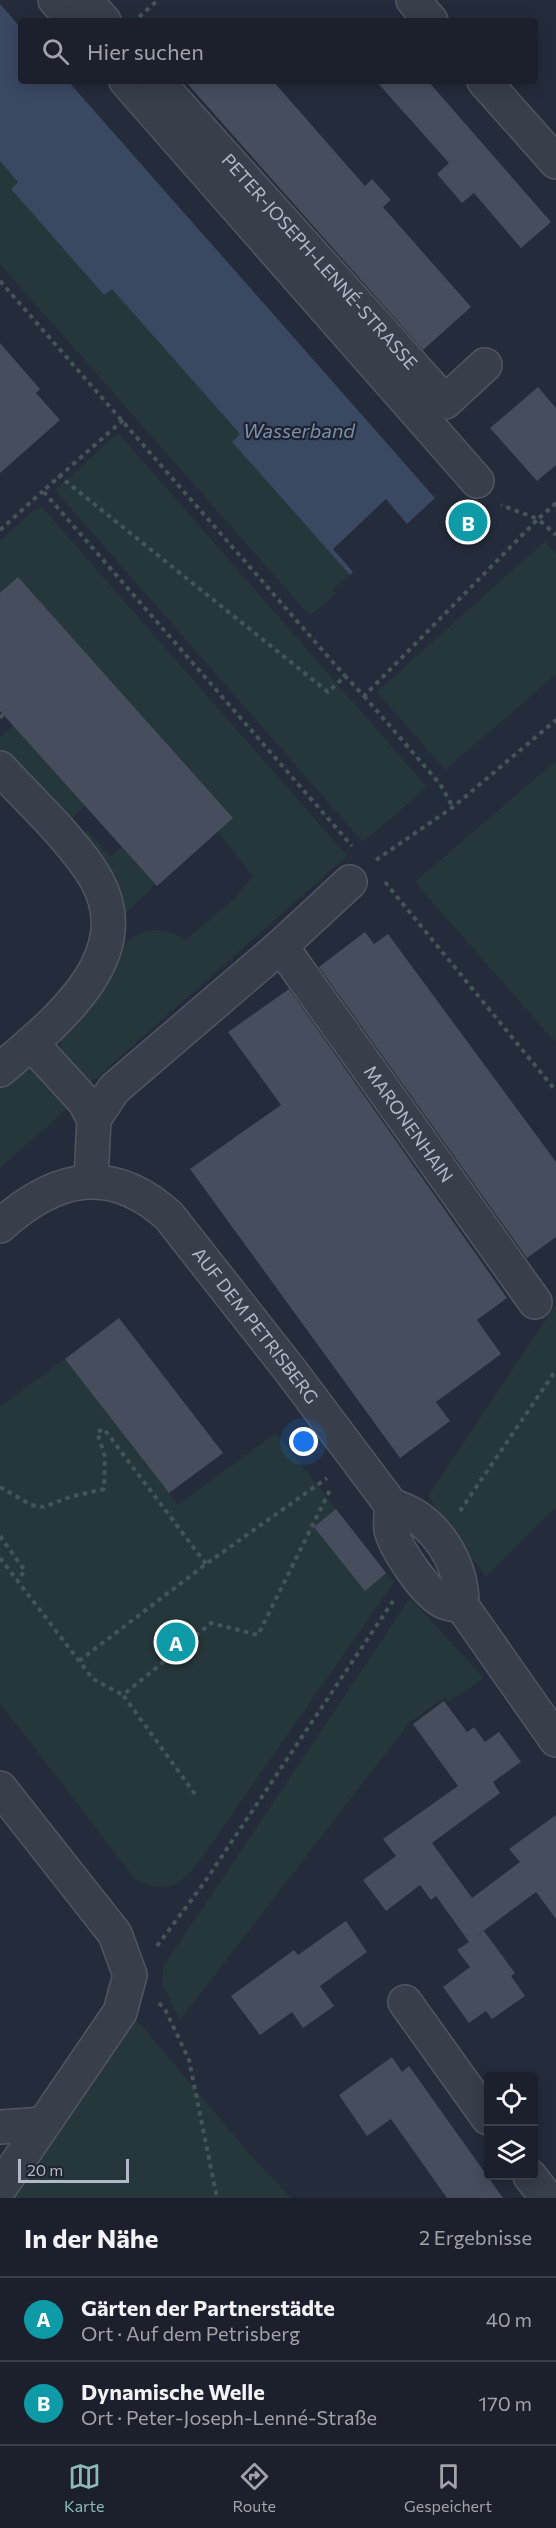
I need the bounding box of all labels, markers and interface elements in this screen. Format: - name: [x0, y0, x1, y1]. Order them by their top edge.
- search box: [18, 18, 538, 84]
- icon: search: [39, 35, 72, 68]
- text: Hier suchen: [87, 38, 204, 65]
- street label: PETER-JOSEPH-LENNÉ-STRASSE: [218, 149, 422, 374]
- water label: Wasserband: [243, 418, 356, 442]
- pin: B: [448, 500, 488, 544]
- street label: MARONENHAIN: [360, 1061, 458, 1186]
- street label: AUF DEM PETRISBERG: [188, 1243, 323, 1408]
- your location: [289, 1427, 318, 1456]
- pin: A: [156, 1620, 195, 1664]
- map controls: [484, 2072, 538, 2180]
- button: locate: [484, 2072, 538, 2126]
- button: layers: [484, 2126, 538, 2180]
- scale bar: [18, 2156, 129, 2184]
- text: 20 m: [27, 2160, 63, 2179]
- text: In der Nähe: [24, 2222, 159, 2253]
- text: 2 Ergebnisse: [419, 2225, 532, 2249]
- text: Gärten der Partnerstädte: [81, 2294, 335, 2321]
- text: A: [36, 2307, 51, 2331]
- text: 40 m: [486, 2307, 532, 2331]
- text: Ort · Auf dem Petrisberg: [81, 2321, 300, 2345]
- text: Dynamische Welle: [81, 2378, 265, 2405]
- text: B: [37, 2391, 50, 2415]
- text: 170 m: [479, 2391, 532, 2415]
- text: Ort · Peter-Joseph-Lenné-Straße: [81, 2405, 377, 2429]
- tab: Karte: [64, 2460, 104, 2515]
- tab: Route: [232, 2460, 276, 2515]
- tab: Gespeichert: [404, 2460, 492, 2515]

